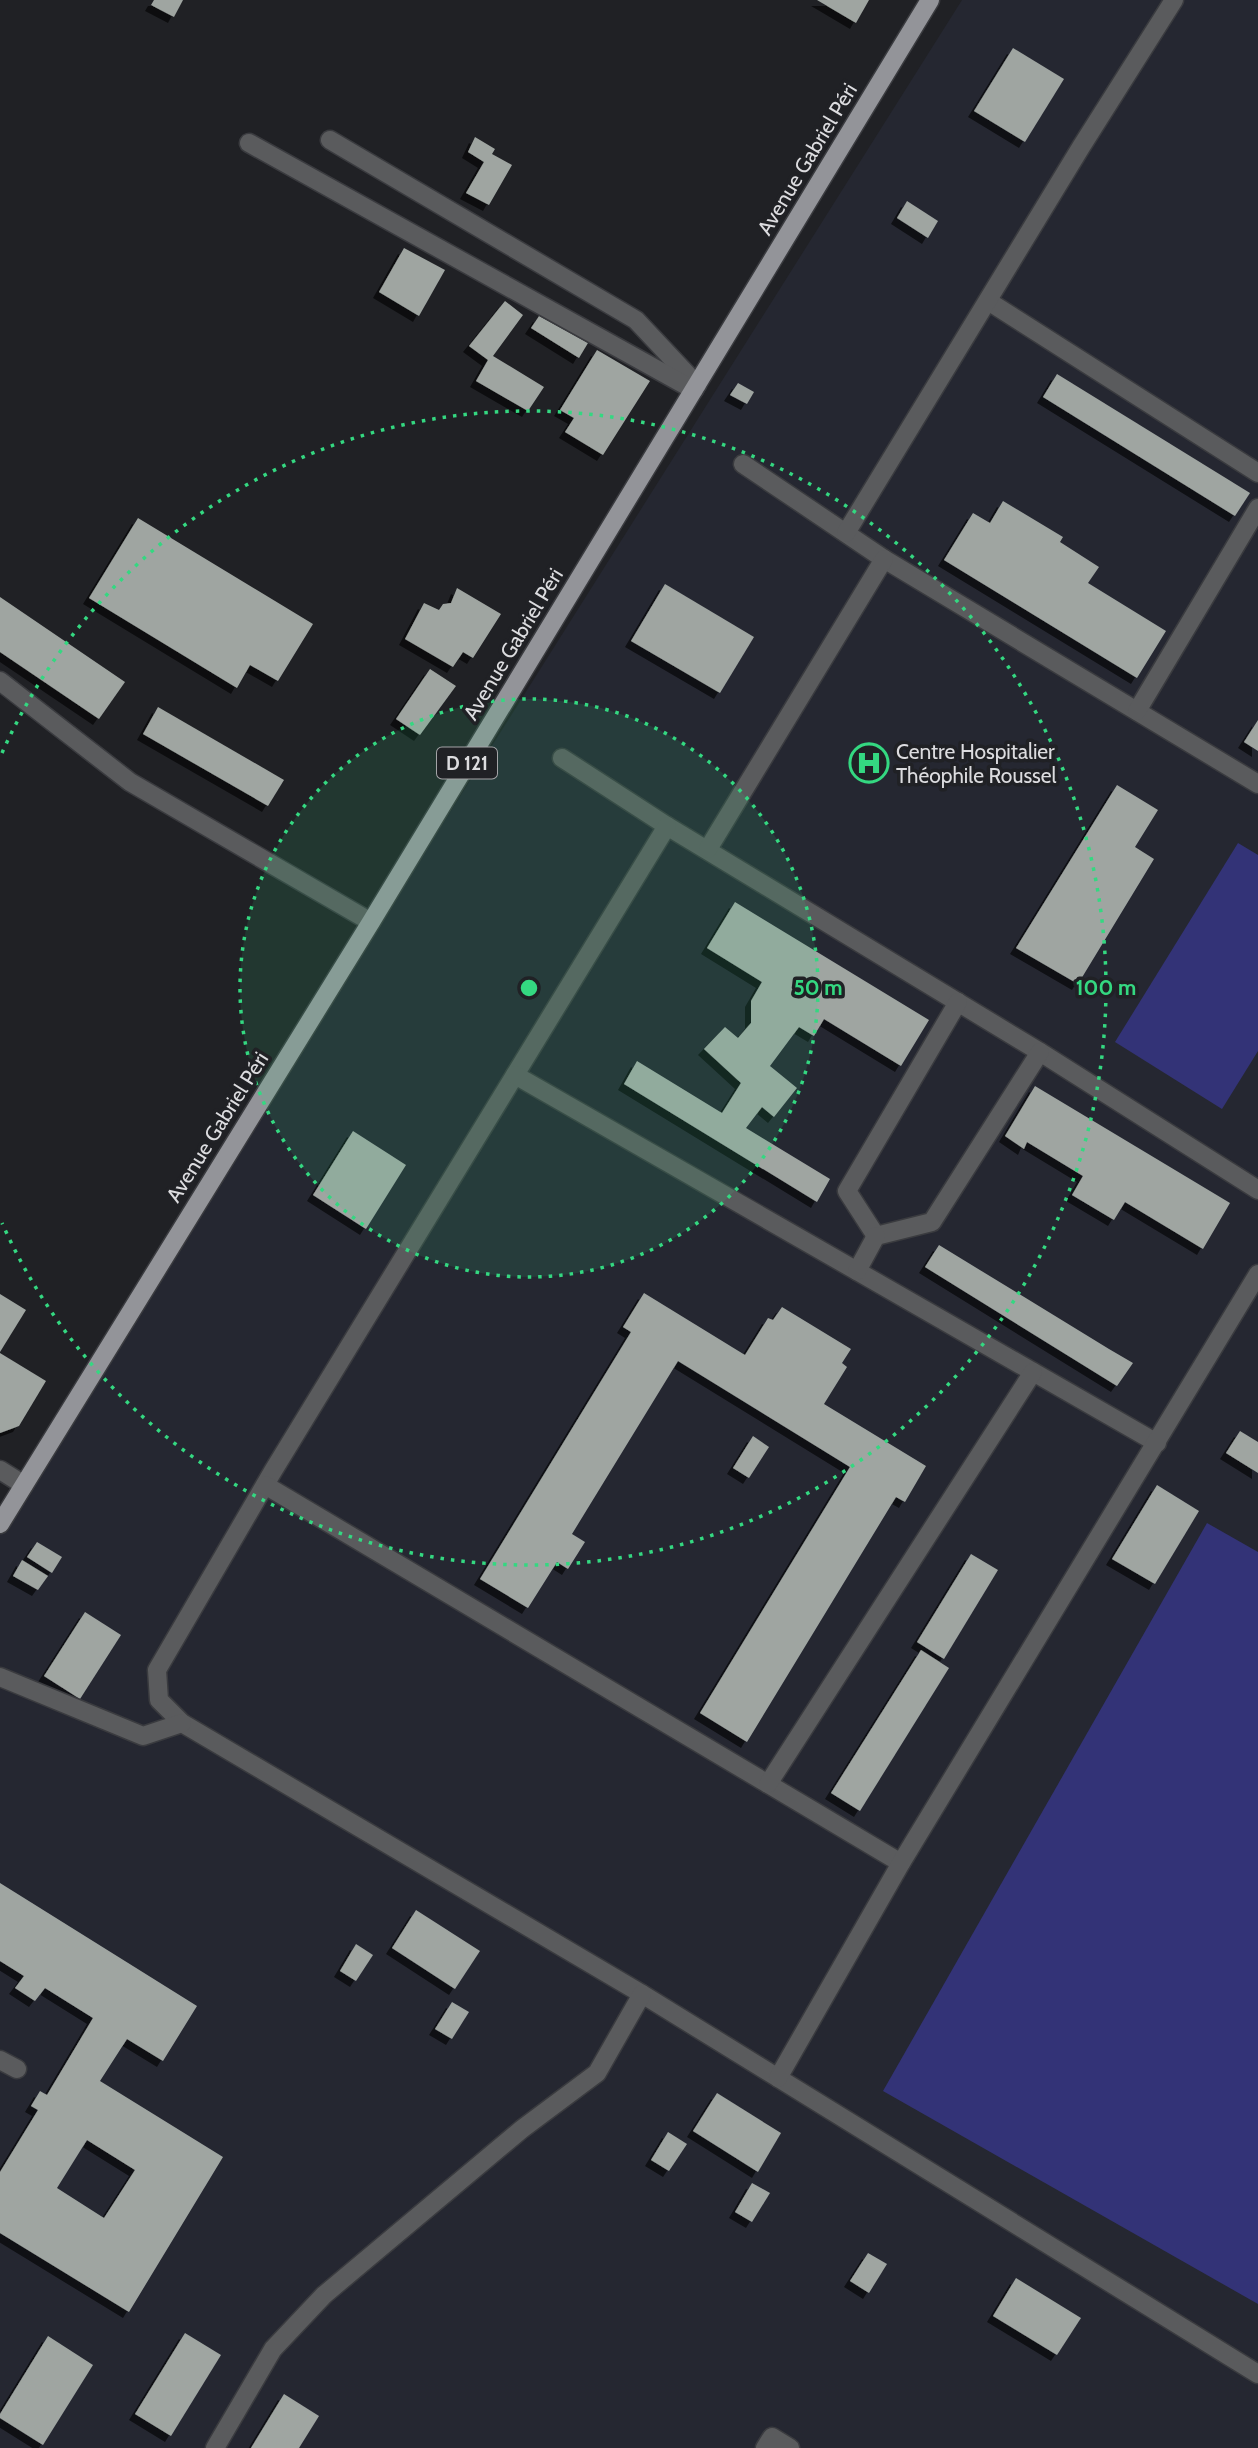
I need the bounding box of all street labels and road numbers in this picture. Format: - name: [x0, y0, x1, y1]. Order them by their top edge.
- street label: Avenue Gabriel Péri: [752, 79, 862, 239]
- street label: Avenue Gabriel Péri: [458, 564, 568, 724]
- road number: D 121: [437, 748, 497, 778]
- street label: Avenue Gabriel Péri: [161, 1047, 273, 1207]

